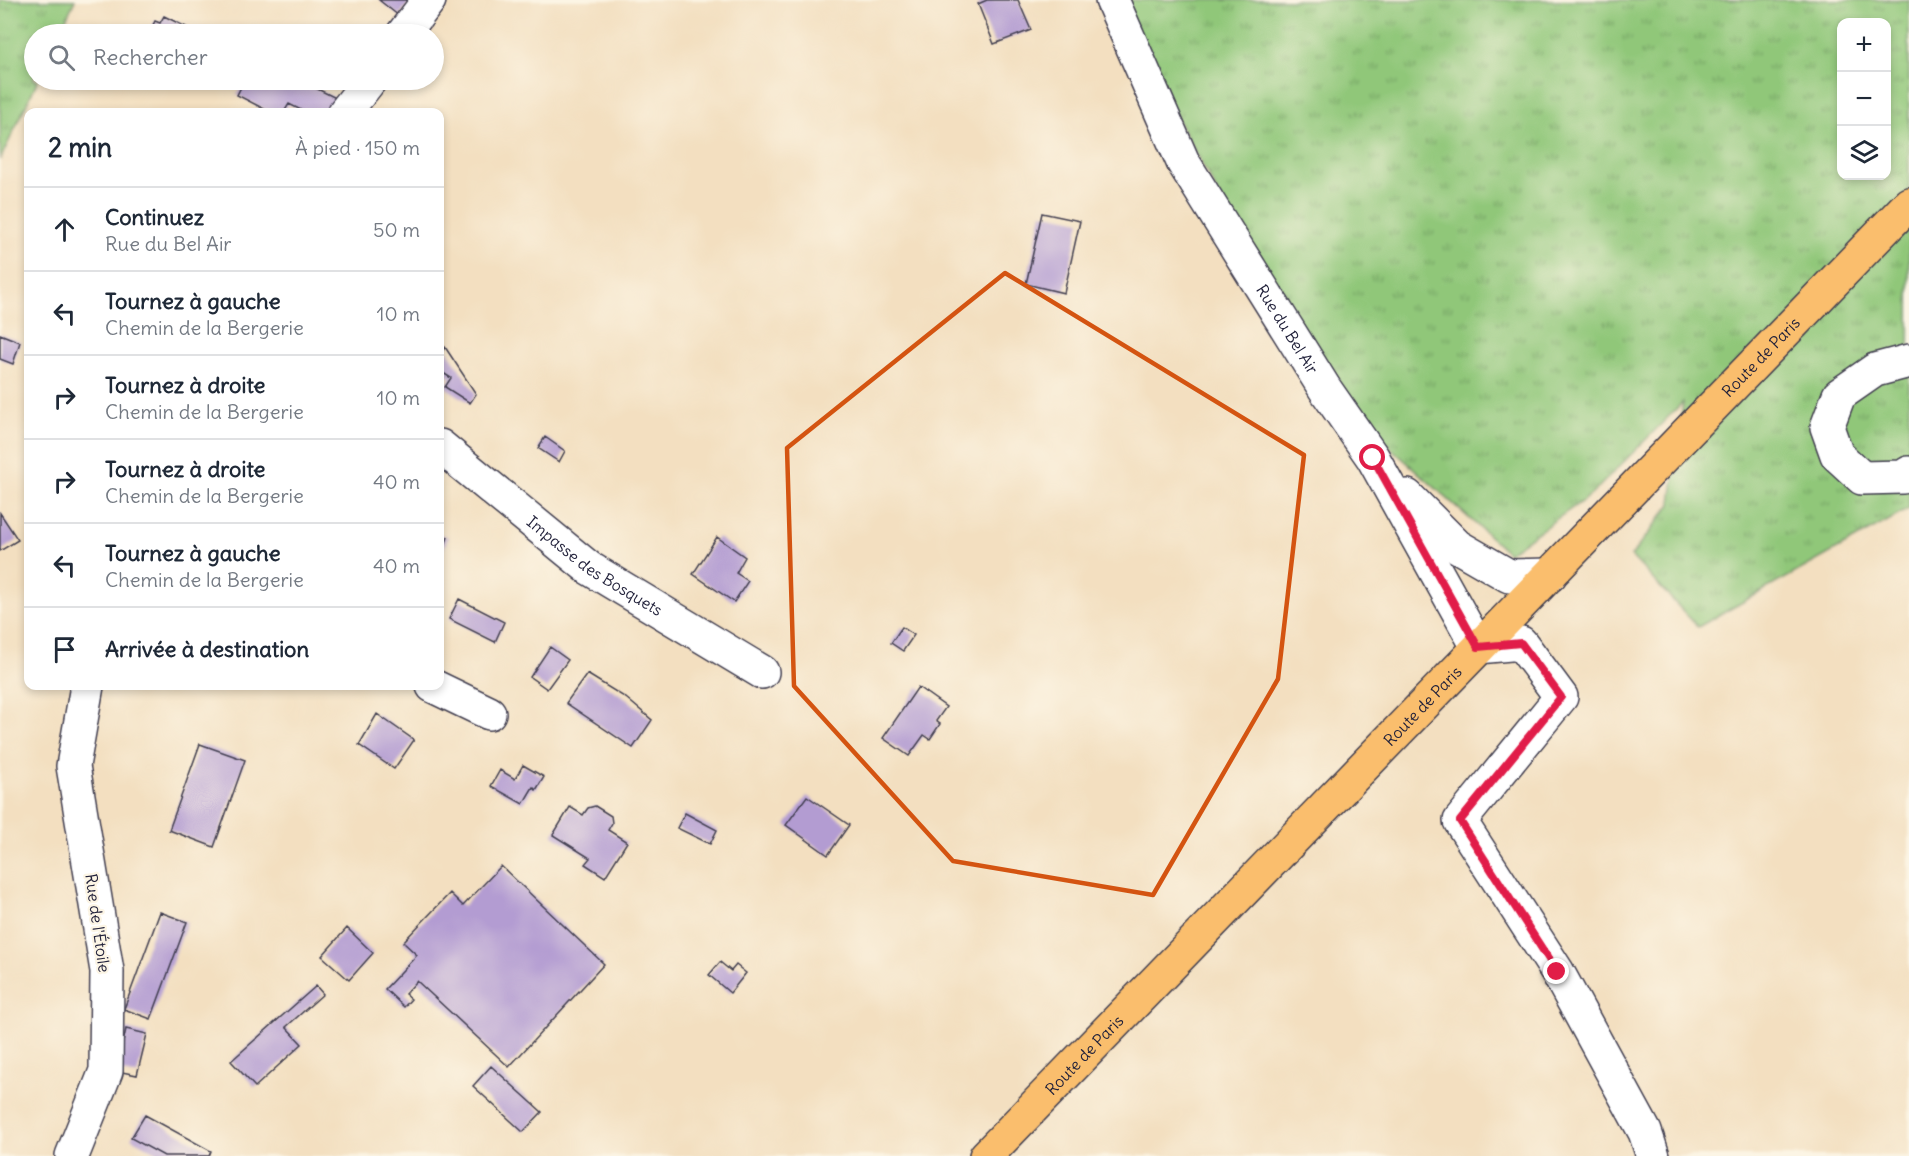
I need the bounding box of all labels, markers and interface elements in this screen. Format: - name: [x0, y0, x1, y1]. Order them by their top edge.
- map controls: [1837, 18, 1891, 180]
- button: +: [1837, 18, 1891, 72]
- search box: [24, 24, 444, 90]
- icon: search: [45, 41, 78, 74]
- text: Rechercher: [93, 43, 208, 71]
- button: −: [1837, 72, 1891, 126]
- button: layers: [1837, 126, 1891, 180]
- text: 2 min: [48, 131, 112, 164]
- text: À pied · 150 m: [295, 135, 420, 160]
- text: Continuez: [105, 203, 204, 231]
- icon: ahead: [48, 213, 81, 246]
- text: 50 m: [373, 217, 420, 242]
- text: Rue du Bel Air: [105, 231, 232, 256]
- street label: Rue du Bel Air: [1252, 281, 1323, 378]
- text: Tournez à gauche: [105, 287, 281, 315]
- icon: left: [48, 297, 81, 330]
- text: 10 m: [377, 301, 420, 326]
- street label: Route de Paris: [1717, 313, 1804, 401]
- text: Chemin de la Bergerie: [105, 315, 304, 340]
- text: Tournez à droite: [105, 371, 265, 399]
- icon: right: [48, 381, 81, 414]
- text: 10 m: [377, 385, 420, 410]
- text: Chemin de la Bergerie: [105, 399, 304, 424]
- route start: [1359, 444, 1385, 470]
- text: Tournez à droite: [105, 455, 265, 483]
- icon: right: [48, 465, 81, 498]
- text: 40 m: [373, 469, 420, 494]
- text: Chemin de la Bergerie: [105, 483, 304, 508]
- street label: Impasse des Bosquets: [523, 511, 666, 620]
- text: Tournez à gauche: [105, 539, 281, 567]
- icon: left: [48, 549, 81, 582]
- text: 40 m: [373, 553, 420, 578]
- text: Chemin de la Bergerie: [105, 567, 304, 592]
- icon: arrive: [48, 633, 81, 666]
- text: Arrivée à destination: [105, 635, 309, 663]
- street label: Route de Paris: [1379, 662, 1466, 750]
- street label: Rue de l'Étoile: [81, 872, 115, 974]
- route end: [1543, 958, 1569, 984]
- street label: Route de Paris: [1041, 1011, 1127, 1099]

